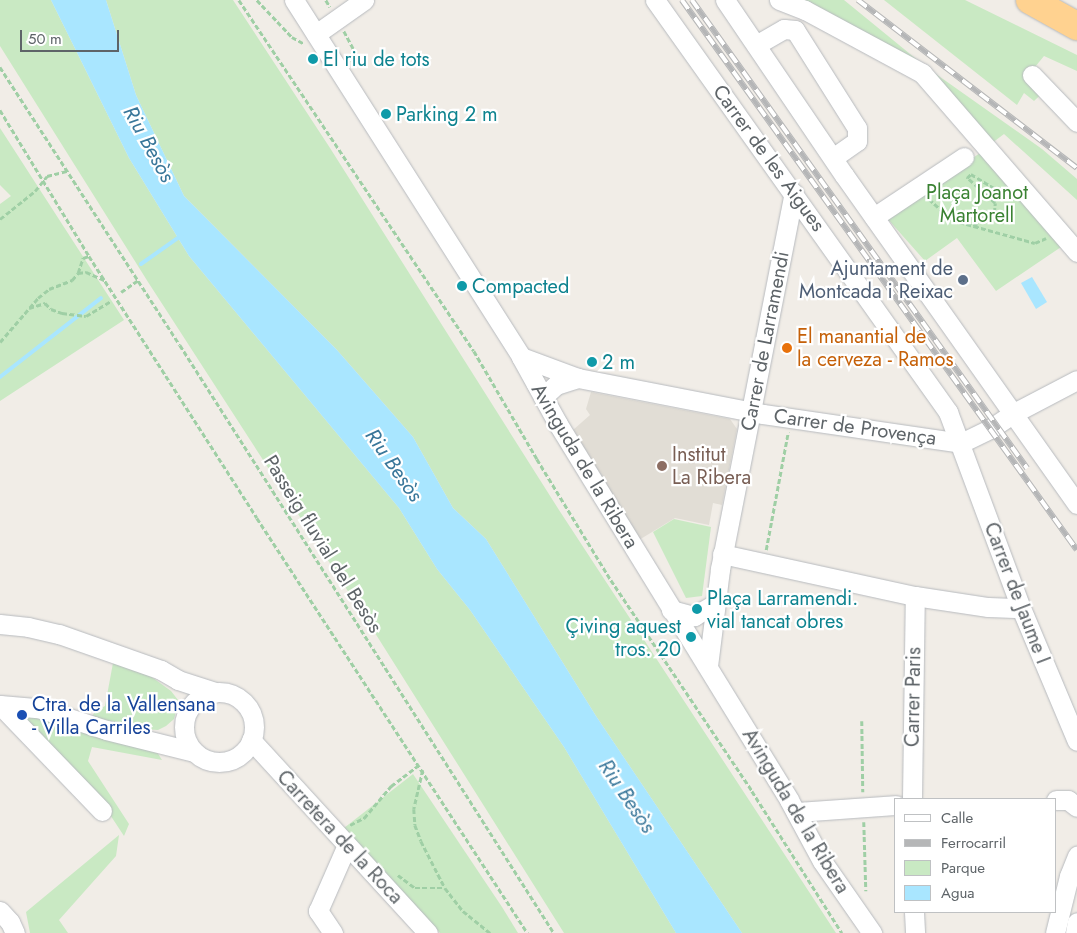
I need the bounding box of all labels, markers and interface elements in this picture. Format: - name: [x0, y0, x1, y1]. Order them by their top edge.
- scale bar: [22, 20, 121, 52]
- text: 50 m: [28, 28, 62, 50]
- place label: El riu de tots: [323, 47, 429, 71]
- marker: El riu de tots: [307, 53, 319, 65]
- street label: Carrer de les Aigues: [708, 80, 830, 236]
- water label: Riu Besòs: [118, 102, 180, 186]
- place label: Parking 2 m: [396, 102, 498, 126]
- marker: Parking 2 m: [380, 108, 392, 120]
- park label: Plaça Joanot Martorell: [926, 180, 1028, 227]
- street label: Carrer de Larramendi: [736, 249, 794, 433]
- place label: Ajuntament de Montcada i Reixac: [799, 256, 953, 303]
- place label: Compacted: [472, 274, 569, 298]
- marker: Ajuntament de Montcada i Reixac: [957, 274, 969, 286]
- marker: Compacted: [456, 280, 468, 292]
- place label: El manantial de la cerveza - Ramos: [797, 324, 953, 371]
- marker: El manantial de la cerveza - Ramos: [781, 342, 793, 354]
- place label: 2 m: [602, 350, 635, 374]
- marker: 2 m: [586, 356, 598, 368]
- street label: Avinguda de la Ribera: [526, 379, 644, 553]
- street label: Carrer de Provença: [772, 404, 938, 450]
- water label: Riu Besòs: [360, 424, 428, 506]
- place label: Institut La Ribera: [672, 442, 751, 489]
- street label: Passeig fluvial del Besòs: [259, 451, 387, 637]
- marker: Institut La Ribera: [656, 460, 668, 472]
- street label: Carrer de Jaume I: [979, 519, 1055, 667]
- place label: Plaça Larramendi. vial tancat obres: [707, 586, 858, 633]
- marker: Plaça Larramendi. vial tancat obres: [691, 603, 703, 615]
- place label: Çiving aquest tros. 20: [566, 614, 681, 661]
- marker: Çiving aquest tros. 20: [685, 631, 697, 643]
- street label: Carrer Paris: [900, 647, 926, 747]
- place label: Ctra. de la Vallensana - Villa Carriles: [32, 692, 216, 739]
- marker: Ctra. de la Vallensana - Villa Carriles: [16, 709, 28, 721]
- street label: Avinguda de la Ribera: [737, 724, 855, 898]
- water label: Riu Besòs: [593, 754, 661, 838]
- street label: Carretera de la Roca: [272, 765, 408, 909]
- legend: [894, 798, 1057, 913]
- text: Calle: [941, 807, 973, 829]
- text: Ferrocarril: [941, 832, 1006, 854]
- text: Parque: [941, 857, 985, 879]
- text: Agua: [941, 882, 975, 904]

